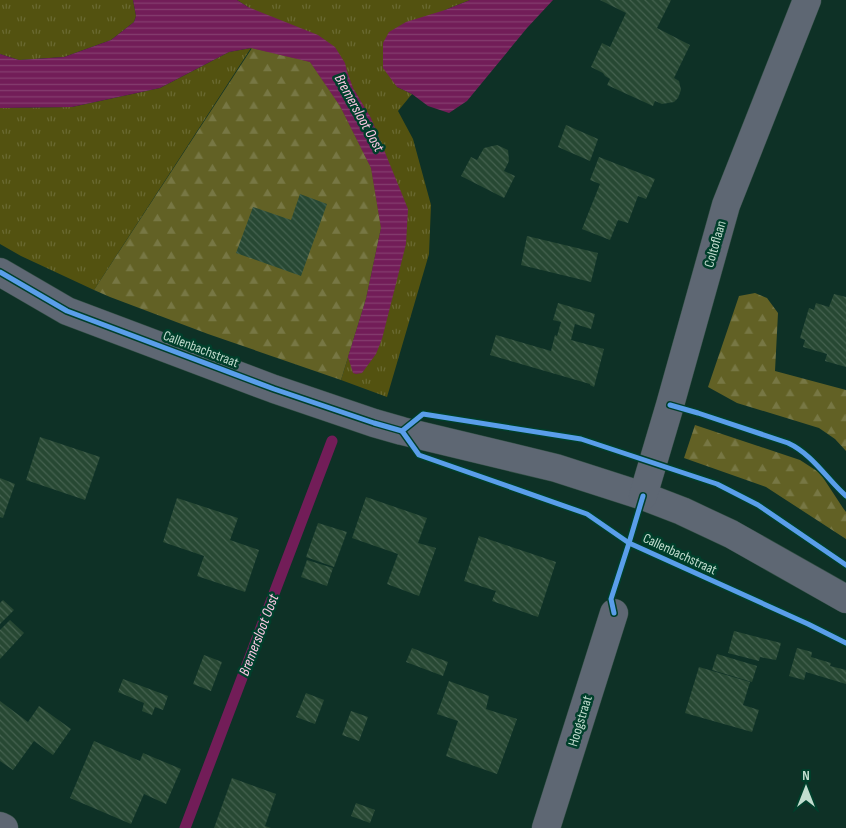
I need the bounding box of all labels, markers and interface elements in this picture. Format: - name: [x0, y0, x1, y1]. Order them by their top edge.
- water label: Bremersloot Oost: [330, 71, 388, 156]
- street label: Coltoflaan: [700, 219, 730, 269]
- street label: Callenbachstraat: [161, 327, 241, 371]
- street label: Callenbachstraat: [640, 529, 720, 579]
- water label: Bremersloot Oost: [235, 591, 283, 679]
- street label: Hoogstraat: [564, 693, 596, 749]
- north arrow: [781, 763, 831, 813]
- text: N: [802, 767, 810, 784]

